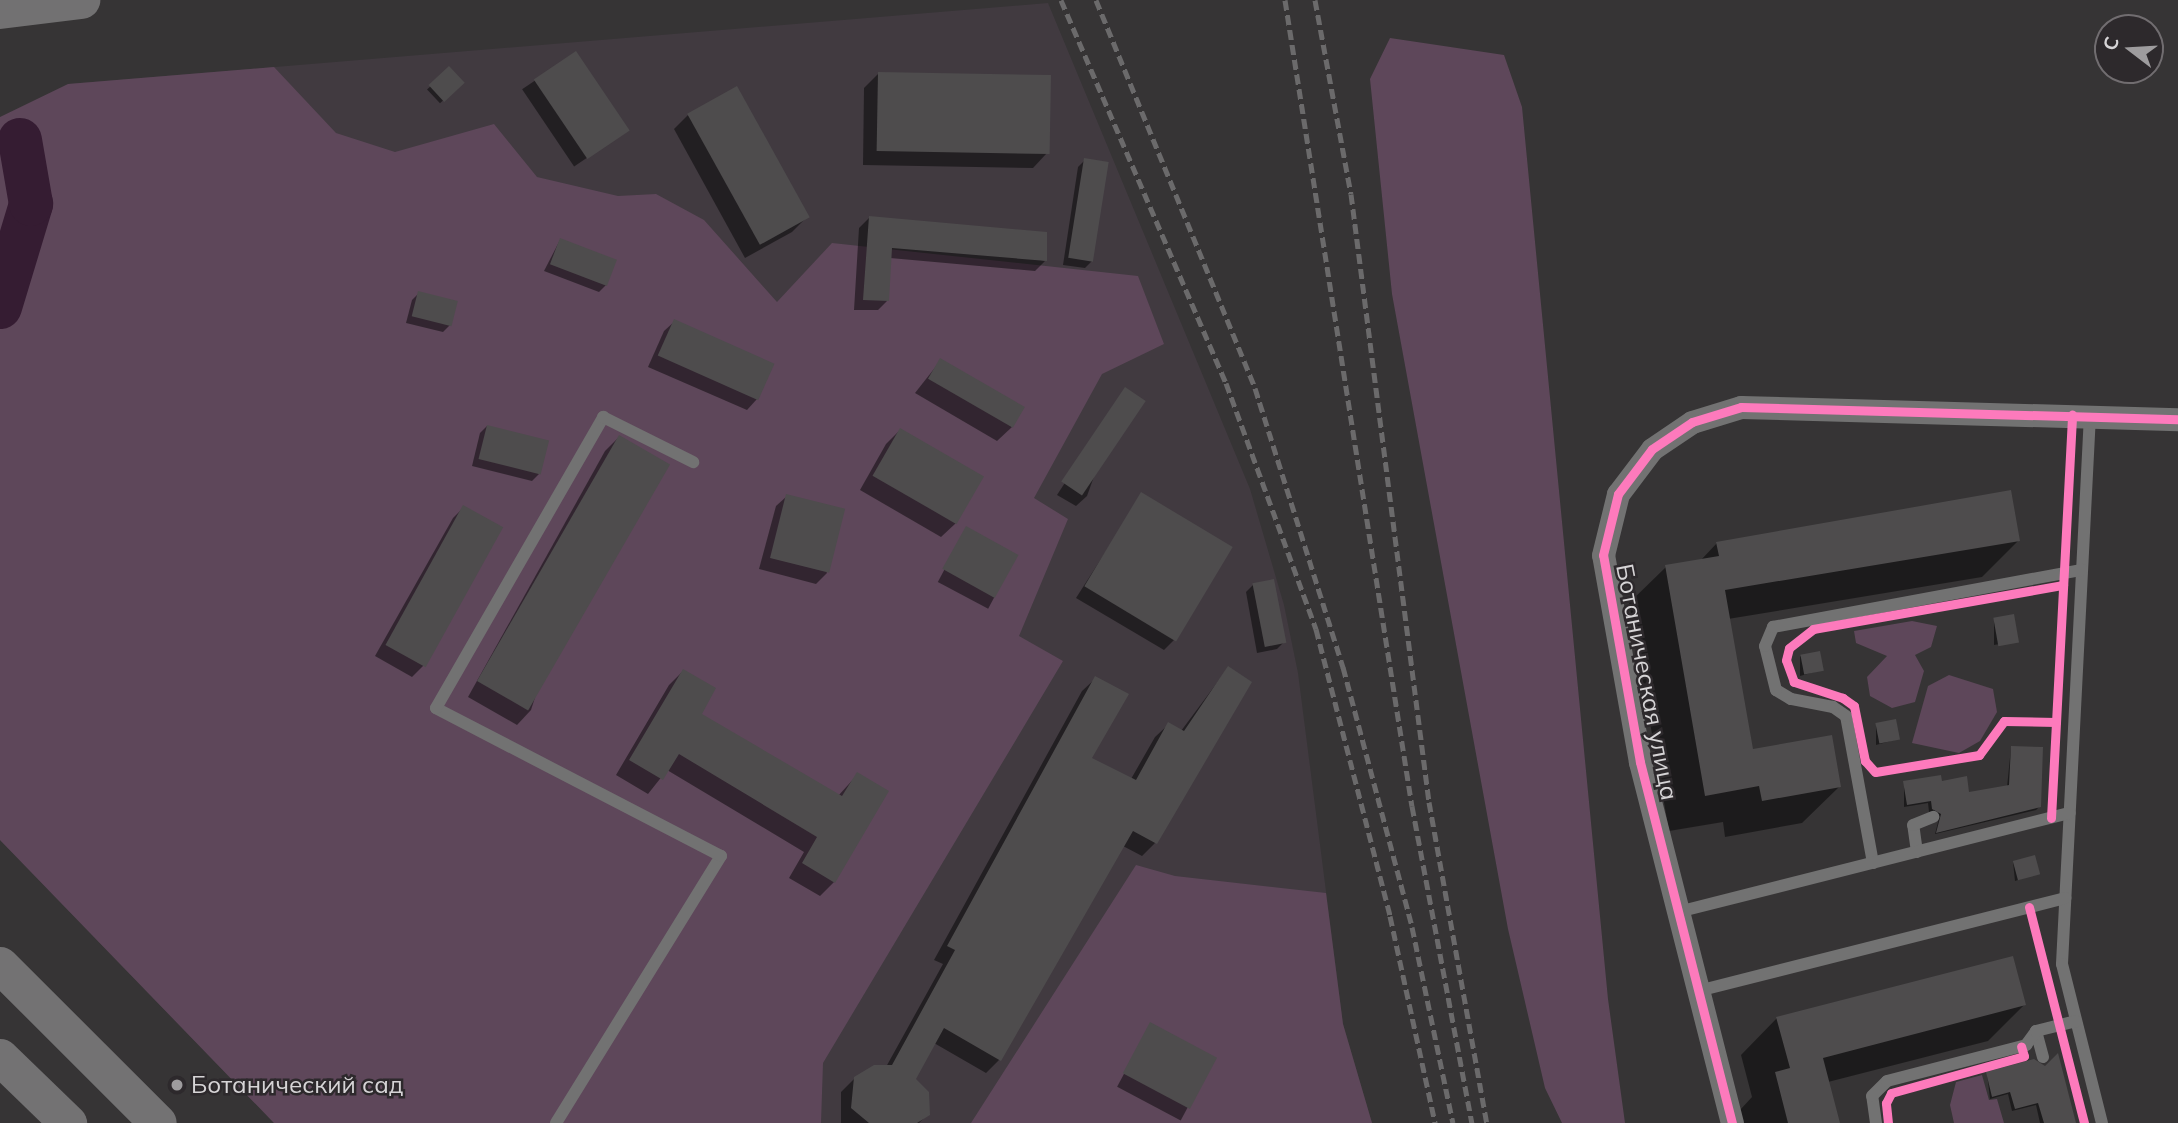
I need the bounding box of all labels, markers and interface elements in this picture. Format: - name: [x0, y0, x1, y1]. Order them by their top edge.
- north arrow: [2094, 14, 2164, 84]
- text: С: [2097, 34, 2124, 53]
- street label: Ботаническая улица: [1610, 561, 1684, 803]
- place label: Ботанический сад: [191, 1071, 403, 1099]
- marker: Ботанический сад: [169, 1077, 185, 1093]

